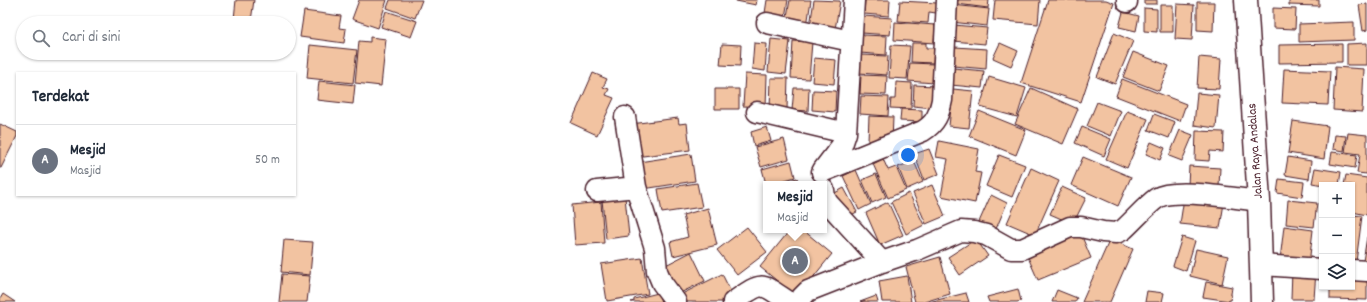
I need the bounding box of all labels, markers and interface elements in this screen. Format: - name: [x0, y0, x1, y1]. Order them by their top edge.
- search box: [16, 16, 296, 60]
- icon: search: [30, 27, 52, 49]
- text: Cari di sini: [62, 27, 120, 49]
- text: Terdekat: [32, 86, 89, 110]
- street label: Jalan Raya Andalas: [1243, 103, 1269, 199]
- text: Mesjid: [70, 140, 105, 162]
- your location: [898, 145, 918, 165]
- text: A: [41, 151, 49, 170]
- text: 50 m: [255, 151, 280, 170]
- text: Masjid: [70, 162, 101, 181]
- popup: [763, 181, 827, 233]
- map controls: [1319, 182, 1355, 290]
- button: +: [1319, 182, 1355, 218]
- text: Mesjid: [777, 187, 813, 209]
- text: Masjid: [777, 209, 808, 228]
- button: −: [1319, 218, 1355, 254]
- pin: A: [782, 246, 808, 276]
- button: layers: [1319, 254, 1355, 290]

